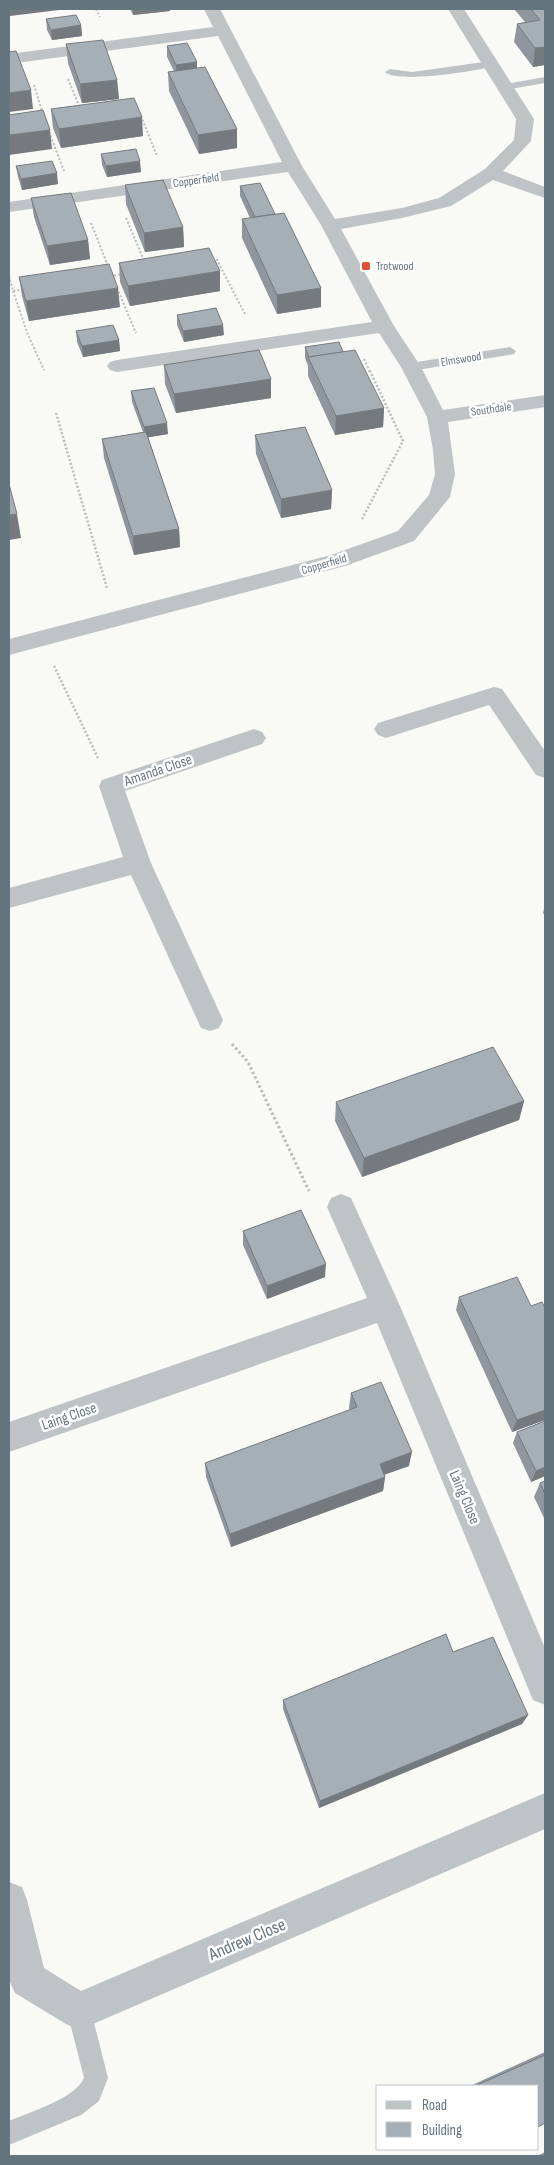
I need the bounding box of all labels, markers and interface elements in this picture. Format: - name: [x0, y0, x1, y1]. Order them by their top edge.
- street label: Copperfield: [172, 170, 220, 191]
- place label: Trotwood: [376, 259, 414, 274]
- marker: Trotwood: [360, 260, 372, 272]
- street label: Elmswood: [440, 349, 482, 370]
- street label: Southdale: [470, 399, 512, 420]
- street label: Copperfield: [300, 551, 348, 578]
- street label: Amanda Close: [121, 750, 195, 791]
- street label: Laing Close: [39, 1398, 99, 1435]
- street label: Laing Close: [445, 1467, 484, 1527]
- street label: Andrew Close: [205, 1914, 289, 1965]
- legend: [376, 2085, 539, 2150]
- text: Road: [422, 2096, 447, 2115]
- text: Building: [422, 2121, 462, 2140]

